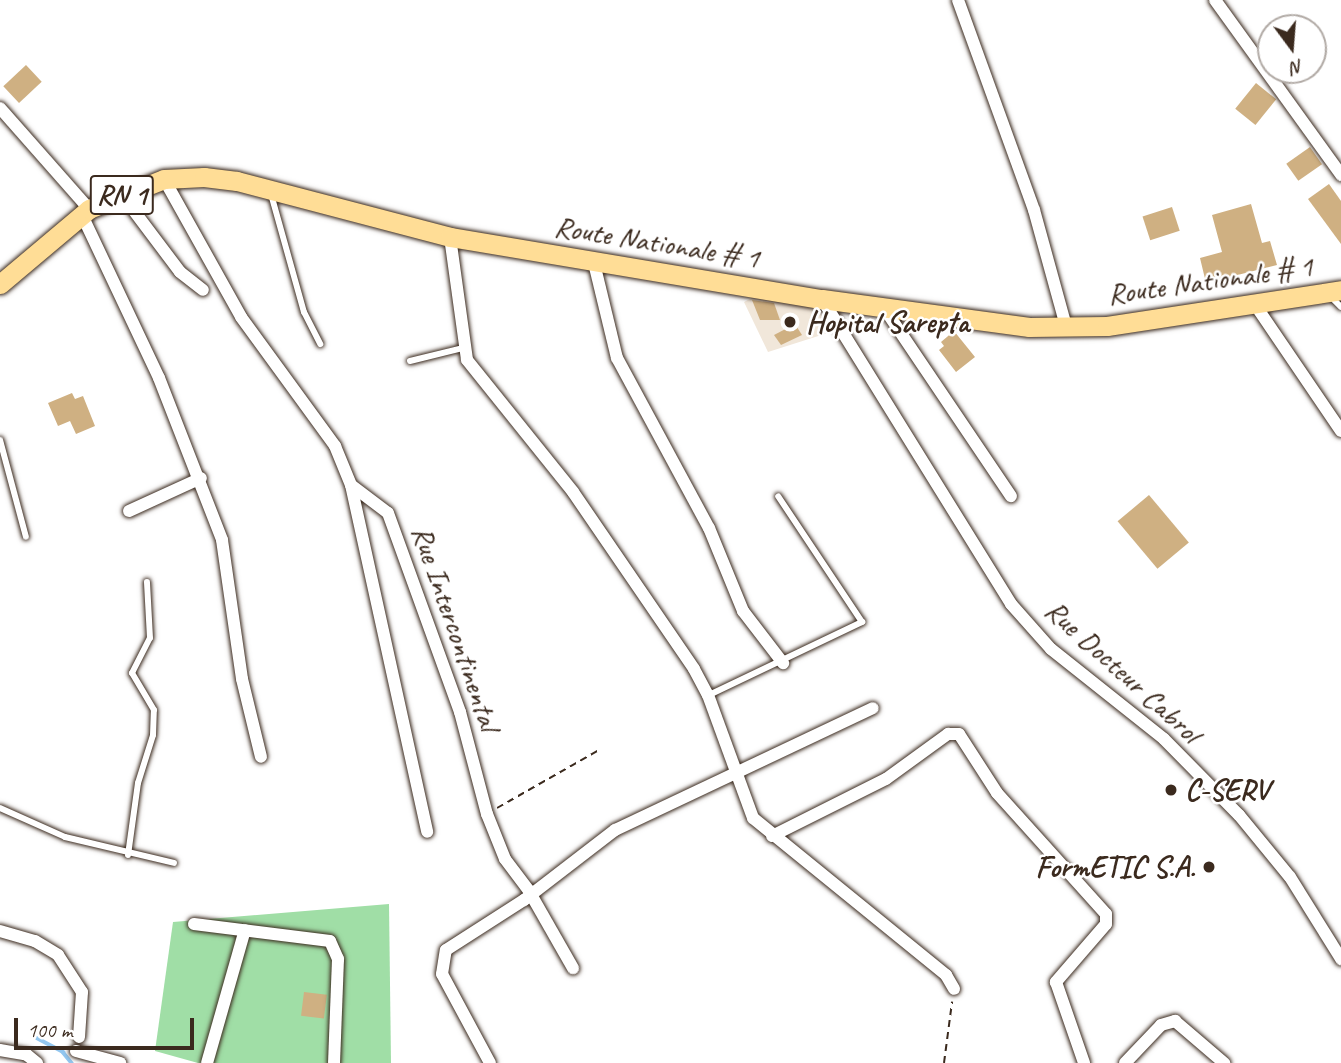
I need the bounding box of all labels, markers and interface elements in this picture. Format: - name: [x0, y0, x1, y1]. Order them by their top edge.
- north arrow: [1257, 14, 1327, 84]
- text: N: [1288, 54, 1306, 80]
- road number: RN 1: [89, 170, 155, 220]
- street label: Route Nationale # 1: [552, 208, 762, 276]
- street label: Route Nationale # 1: [1105, 248, 1315, 312]
- place label: Hopital Sarepta: [806, 304, 969, 340]
- marker: Hopital Sarepta: [780, 312, 800, 332]
- street label: Rue Intercontinental: [404, 521, 508, 735]
- street label: Rue Docteur Cabrol: [1037, 591, 1209, 751]
- place label: C-SERV: [1185, 772, 1269, 808]
- marker: C-SERV: [1163, 782, 1179, 798]
- place label: FormETIC S.A.: [1036, 849, 1195, 885]
- marker: FormETIC S.A.: [1201, 859, 1217, 875]
- scale bar: [18, 1004, 198, 1048]
- text: 100 m: [27, 1017, 72, 1043]

